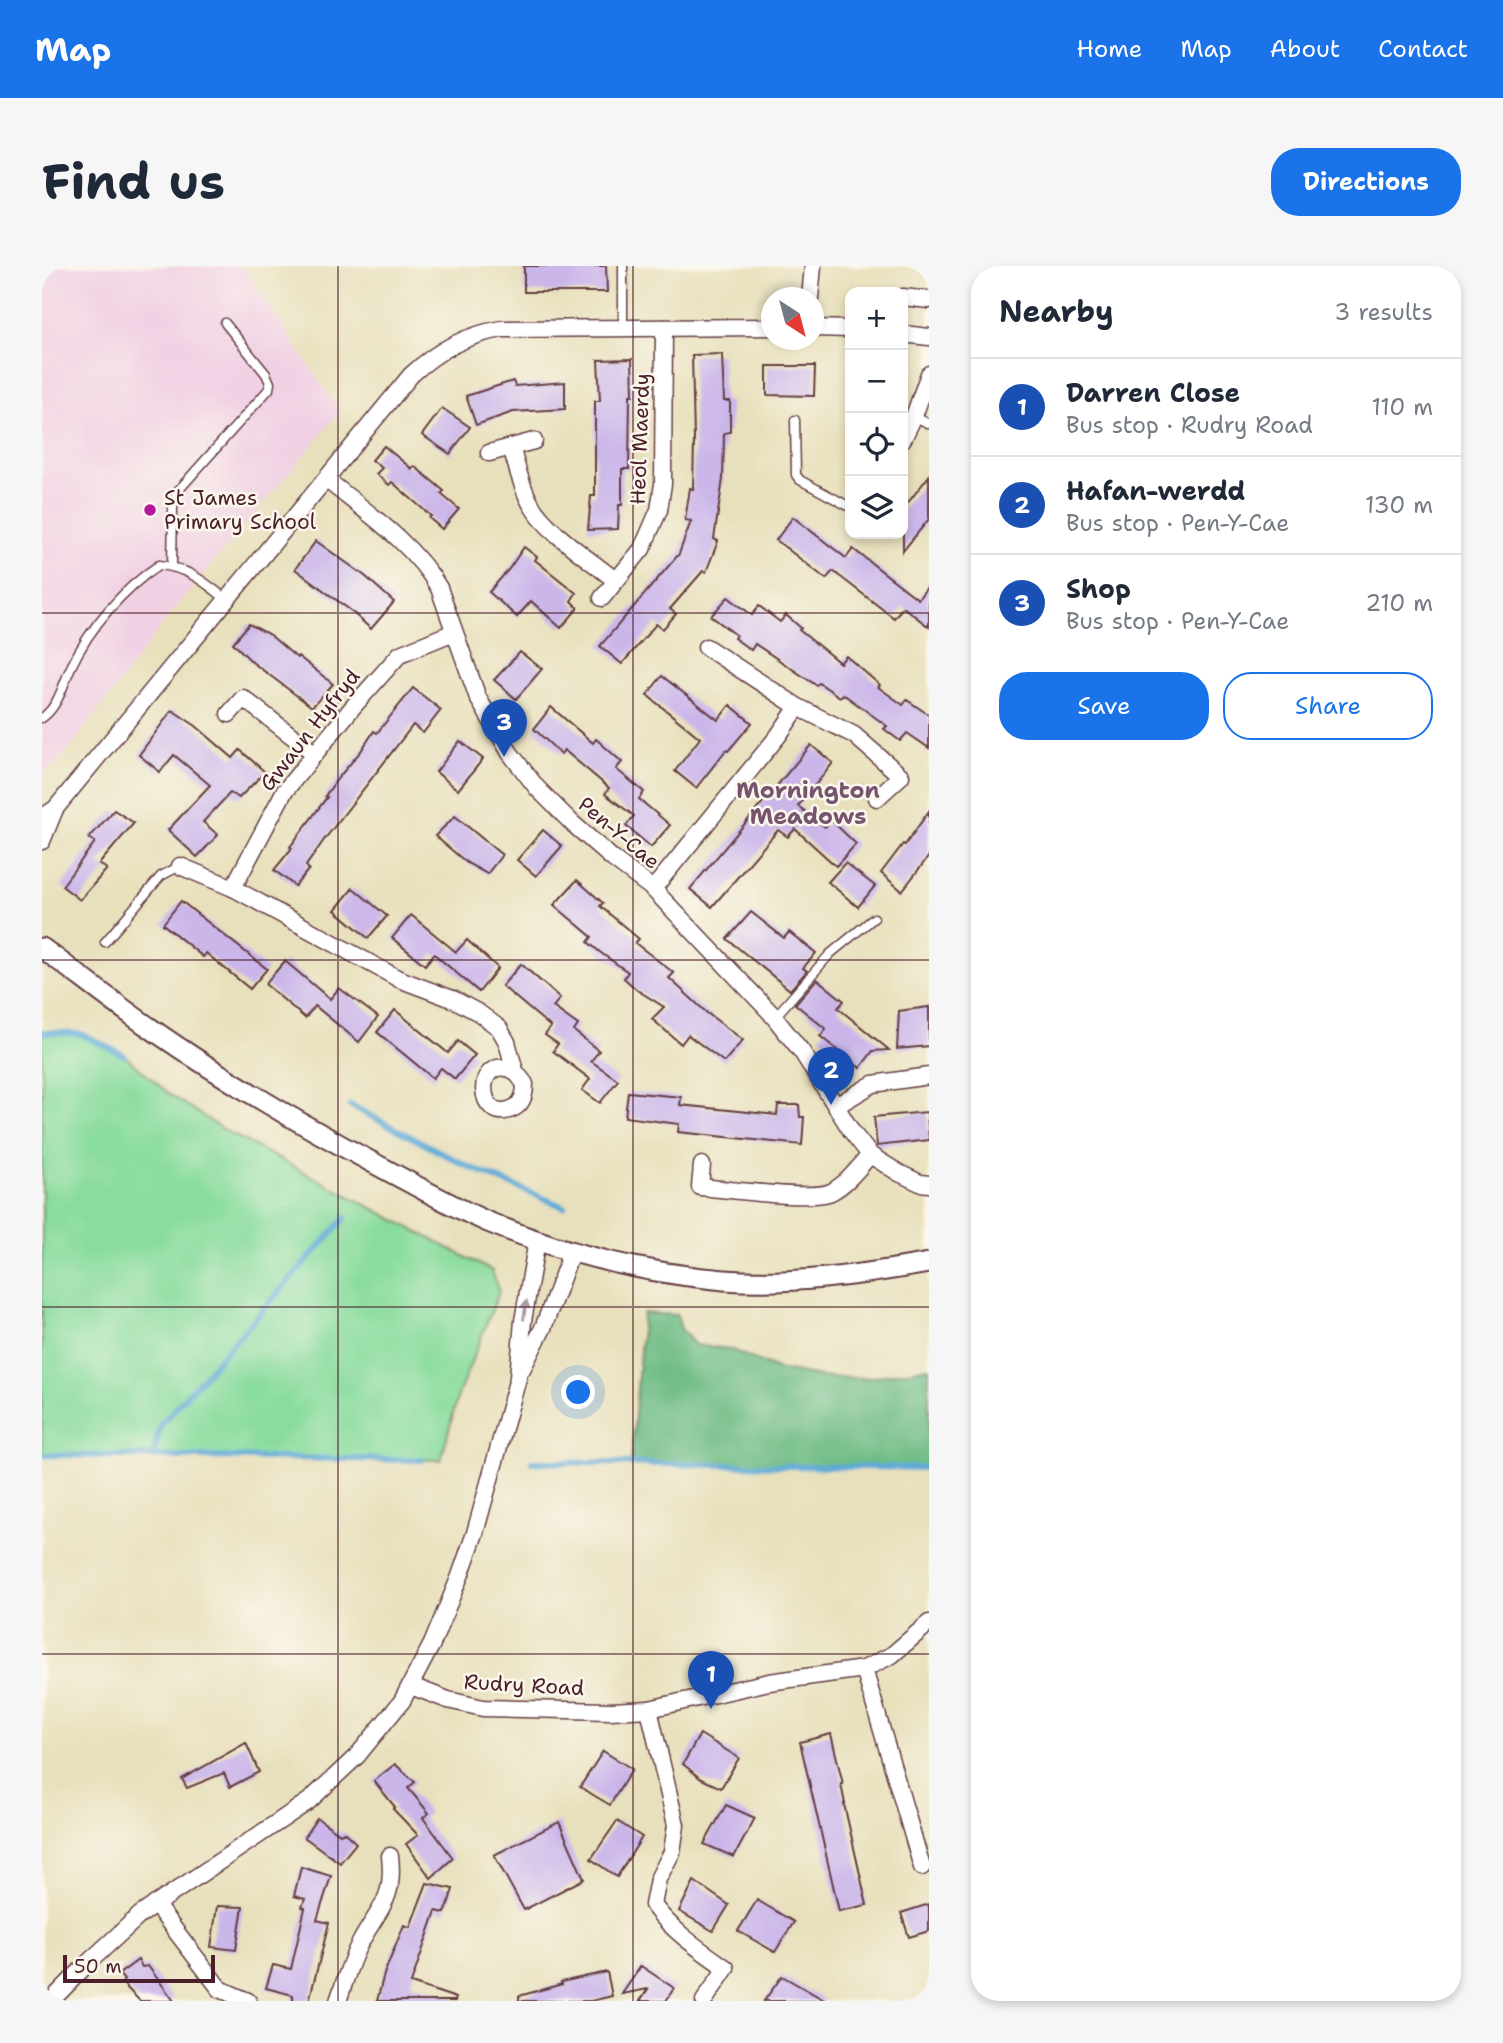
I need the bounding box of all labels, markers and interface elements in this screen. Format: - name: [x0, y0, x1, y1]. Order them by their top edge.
- text: Map: [35, 27, 111, 72]
- text: Home: [1076, 33, 1142, 65]
- text: Map: [1180, 33, 1232, 65]
- text: About: [1270, 33, 1340, 65]
- text: Contact: [1378, 33, 1468, 65]
- button: Directions: [1271, 148, 1461, 216]
- text: Find us: [42, 149, 225, 215]
- north arrow: [761, 287, 824, 350]
- map controls: [845, 287, 908, 539]
- button: +: [845, 287, 908, 350]
- text: Nearby: [999, 291, 1114, 332]
- text: 3 results: [1334, 297, 1433, 327]
- button: −: [845, 350, 908, 413]
- street label: Heol Maerdy: [624, 373, 656, 505]
- text: Darren Close: [1066, 375, 1240, 410]
- text: 1: [1017, 392, 1027, 422]
- text: 110 m: [1371, 392, 1433, 422]
- text: Bus stop · Rudry Road: [1066, 410, 1313, 440]
- button: locate: [845, 413, 908, 476]
- text: Hafan-werdd: [1066, 473, 1246, 508]
- button: layers: [845, 476, 908, 539]
- place label: St James Primary School: [164, 484, 317, 536]
- text: 2: [1014, 490, 1030, 520]
- text: 130 m: [1365, 490, 1433, 520]
- marker: St James Primary School: [142, 502, 158, 518]
- text: Bus stop · Pen-Y-Cae: [1066, 508, 1289, 538]
- text: Shop: [1066, 571, 1131, 606]
- text: 3: [1014, 588, 1030, 618]
- text: 210 m: [1365, 588, 1433, 618]
- text: Bus stop · Pen-Y-Cae: [1066, 606, 1289, 636]
- street label: Gwaun Hyfryd: [254, 663, 366, 797]
- button: Save: [999, 672, 1209, 740]
- button: Share: [1223, 672, 1433, 740]
- pin: 3: [481, 699, 527, 757]
- district label: Mornington Meadows: [736, 775, 880, 831]
- street label: Pen-Y-Cae: [572, 791, 666, 875]
- pin: 2: [808, 1047, 854, 1105]
- one-way arrow: [520, 1299, 531, 1321]
- your location: [561, 1375, 595, 1409]
- pin: 1: [688, 1651, 734, 1709]
- street label: Rudry Road: [463, 1668, 585, 1702]
- scale bar: [63, 1952, 215, 1984]
- text: 50 m: [74, 1954, 122, 1979]

